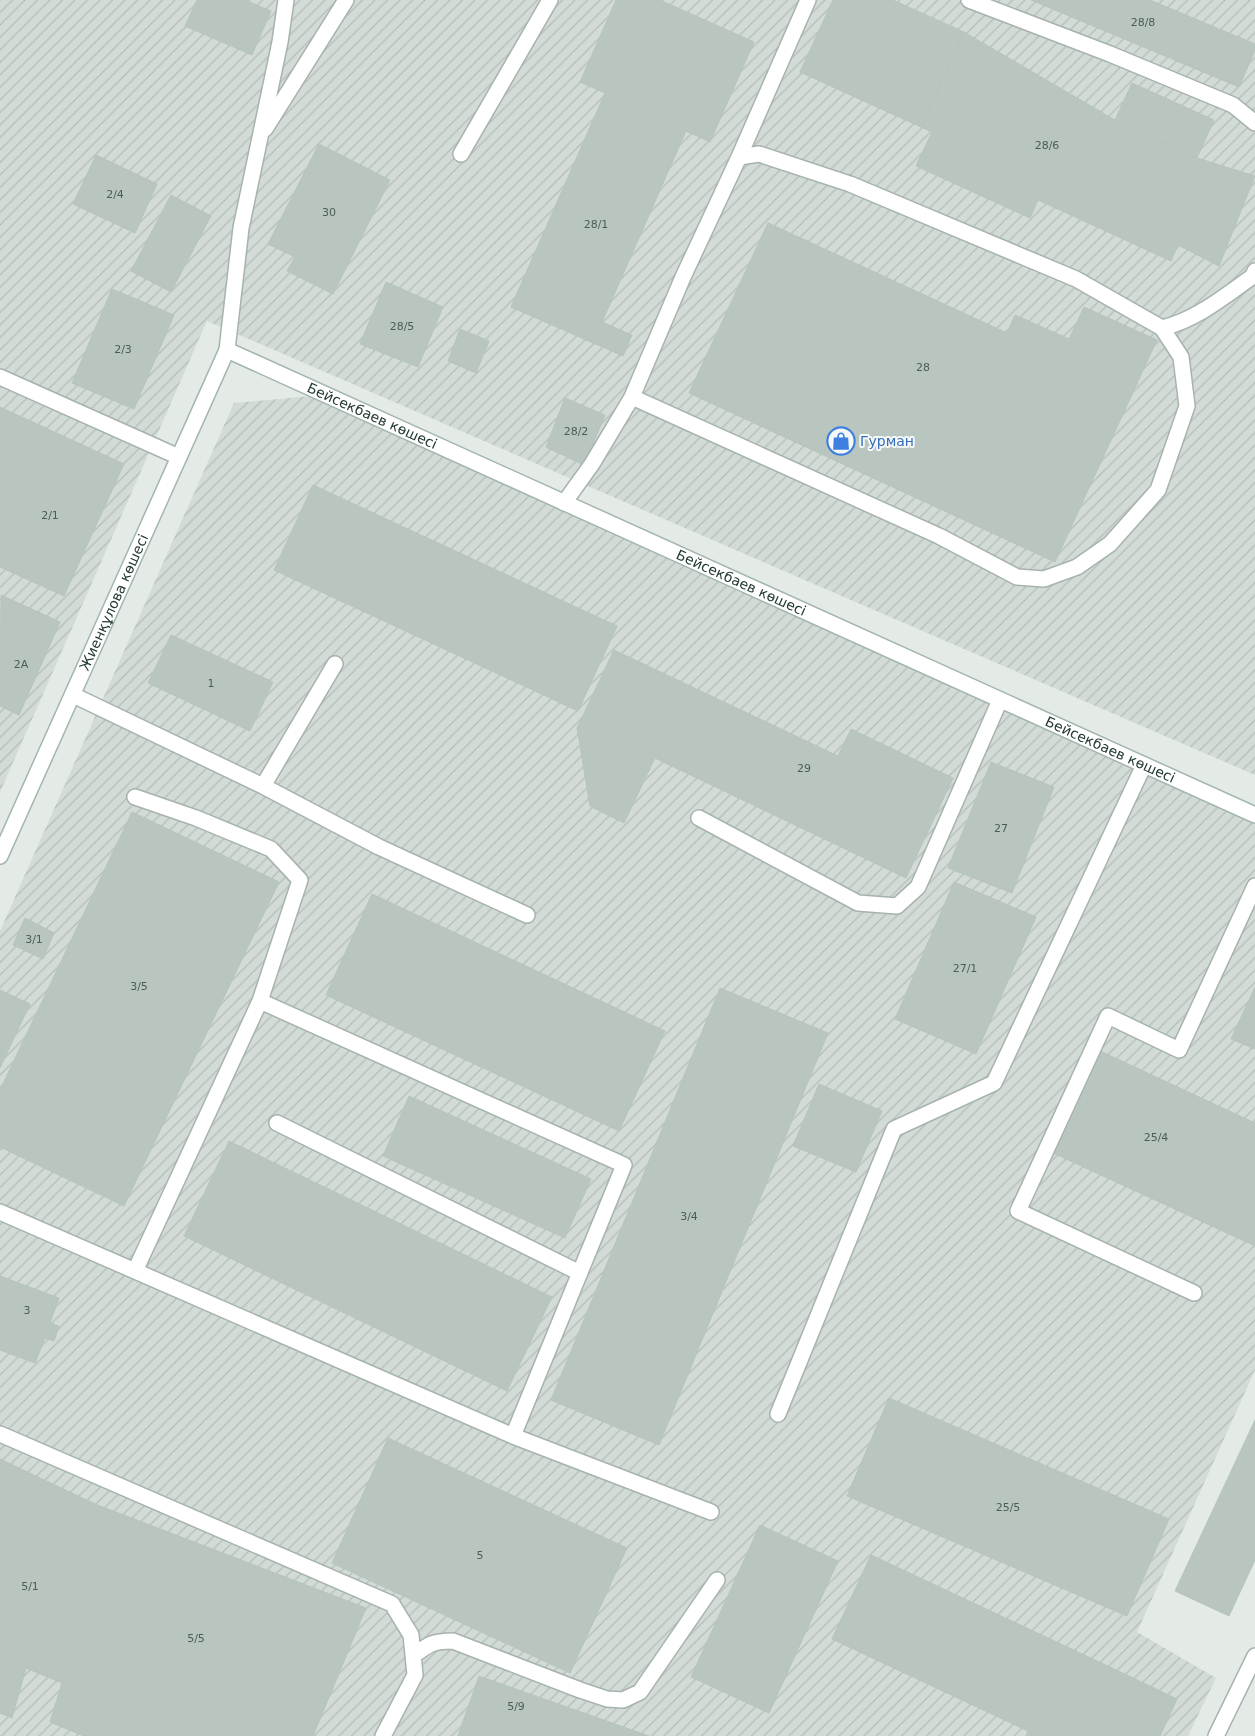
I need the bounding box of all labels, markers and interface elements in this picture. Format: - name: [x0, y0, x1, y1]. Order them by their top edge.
- house number: 28/8: [1131, 16, 1155, 29]
- house number: 28/6: [1035, 139, 1059, 152]
- house number: 2/4: [106, 188, 124, 201]
- house number: 30: [322, 206, 336, 219]
- house number: 28/1: [584, 218, 608, 231]
- house number: 28/5: [390, 320, 414, 333]
- house number: 2/3: [114, 343, 132, 356]
- house number: 28: [916, 361, 930, 374]
- street label: Бейсекбаев көшесі: [305, 379, 440, 452]
- house number: 28/2: [564, 425, 588, 438]
- shop icon: Гурман: [826, 426, 856, 456]
- place label: Гурман: [860, 433, 914, 449]
- house number: 2/1: [41, 509, 59, 522]
- street label: Жиенқұлова көшесі: [76, 532, 151, 673]
- street label: Бейсекбаев көшесі: [674, 546, 809, 619]
- house number: 2А: [14, 658, 29, 671]
- house number: 1: [208, 677, 215, 690]
- street label: Бейсекбаев көшесі: [1043, 713, 1178, 786]
- house number: 29: [797, 762, 811, 775]
- house number: 27: [994, 822, 1008, 835]
- house number: 3/1: [25, 933, 43, 946]
- house number: 27/1: [953, 962, 977, 975]
- house number: 3/5: [130, 980, 148, 993]
- house number: 25/4: [1144, 1131, 1168, 1144]
- house number: 3/4: [680, 1210, 698, 1223]
- house number: 3: [24, 1304, 31, 1317]
- house number: 25/5: [996, 1501, 1020, 1514]
- house number: 5: [477, 1549, 484, 1562]
- house number: 5/1: [21, 1580, 39, 1593]
- house number: 5/5: [187, 1632, 205, 1645]
- house number: 5/9: [507, 1700, 525, 1713]

